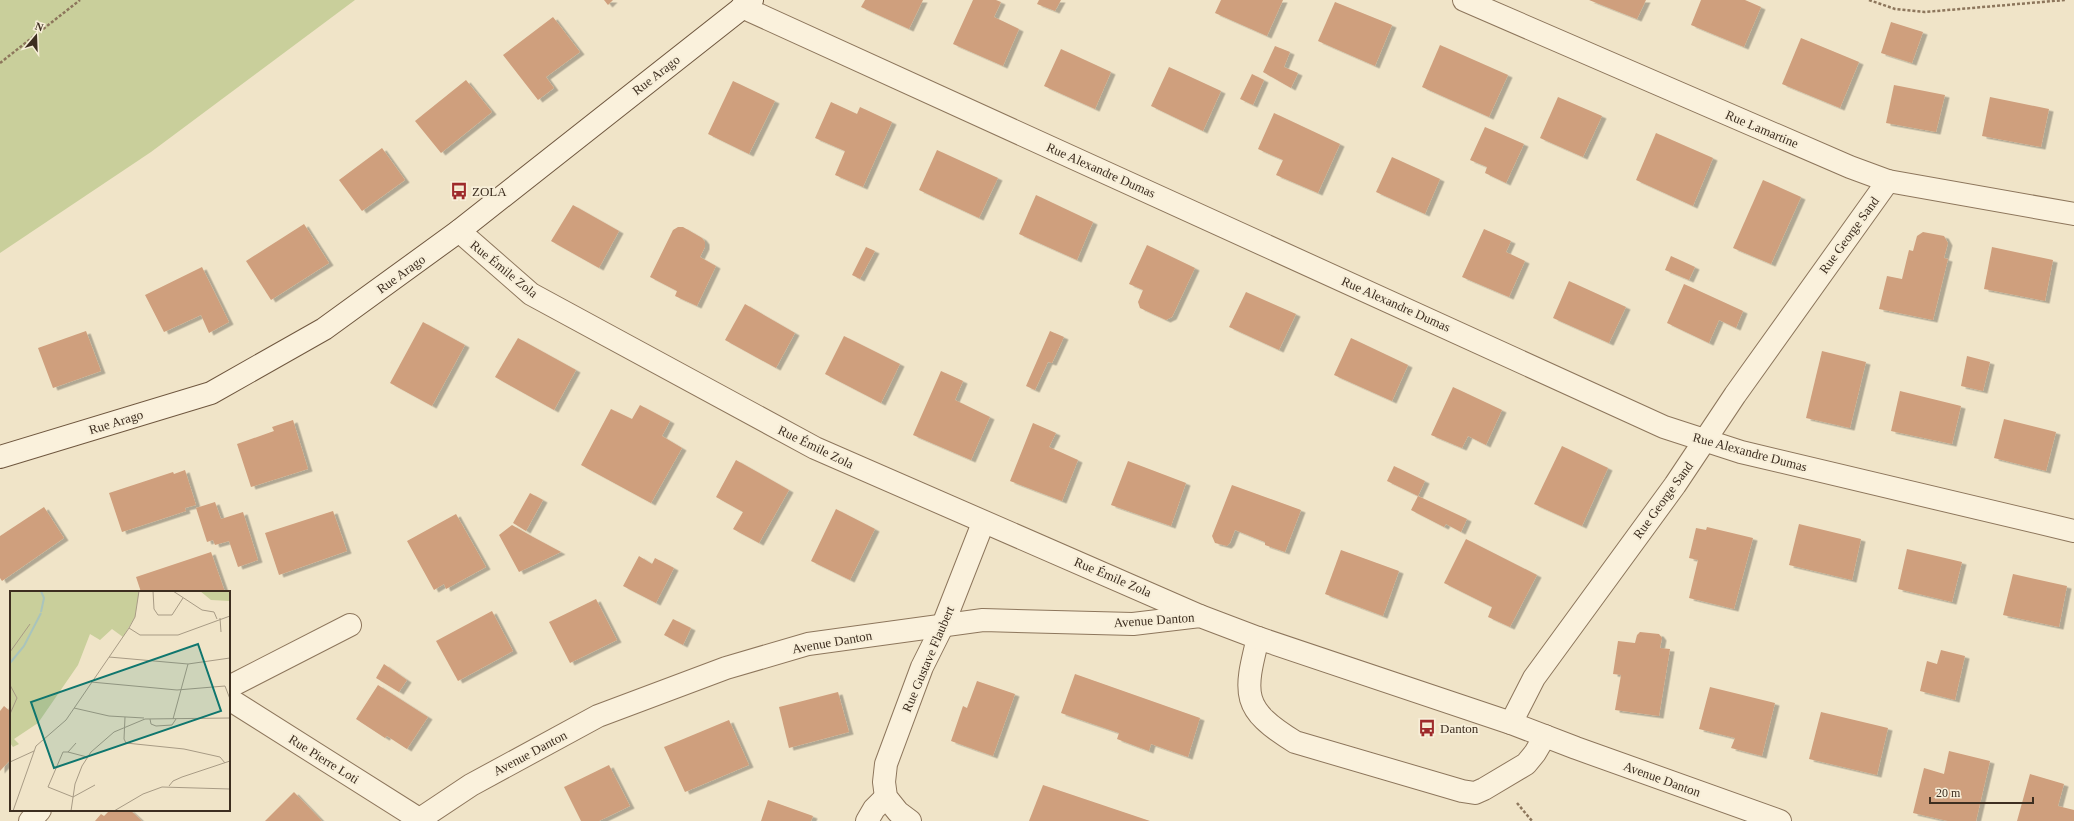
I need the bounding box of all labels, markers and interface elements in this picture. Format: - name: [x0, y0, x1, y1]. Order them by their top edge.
- north arrow: [16, 16, 56, 56]
- text: N: [34, 20, 45, 34]
- street label: Rue Arago: [629, 52, 683, 98]
- street label: Rue Lamartine: [1723, 107, 1801, 151]
- street label: Rue Alexandre Dumas: [1044, 139, 1158, 201]
- bus stop icon: ZOLA: [449, 181, 469, 201]
- place label: ZOLA: [472, 184, 507, 199]
- street label: Rue George Sand: [1816, 193, 1882, 276]
- street label: Rue Émile Zola: [467, 237, 541, 301]
- street label: Rue Arago: [374, 251, 428, 297]
- street label: Rue Alexandre Dumas: [1339, 273, 1453, 335]
- street label: Rue Arago: [87, 407, 145, 437]
- street label: Rue Émile Zola: [776, 422, 856, 472]
- street label: Rue Alexandre Dumas: [1691, 430, 1809, 474]
- street label: Rue George Sand: [1630, 458, 1696, 541]
- street label: Rue Émile Zola: [1072, 554, 1154, 600]
- inset map: [10, 591, 230, 811]
- street label: Rue Gustave Flaubert: [899, 604, 957, 714]
- street label: Avenue Danton: [1113, 610, 1195, 630]
- street label: Avenue Danton: [791, 627, 874, 656]
- bus stop icon: Danton: [1417, 718, 1437, 738]
- place label: Danton: [1440, 721, 1479, 736]
- street label: Avenue Danton: [491, 727, 570, 779]
- street label: Rue Pierre Loti: [286, 731, 362, 787]
- street label: Avenue Danton: [1621, 758, 1703, 800]
- scale bar: [1930, 779, 2033, 805]
- text: 20 m: [1936, 786, 1961, 800]

